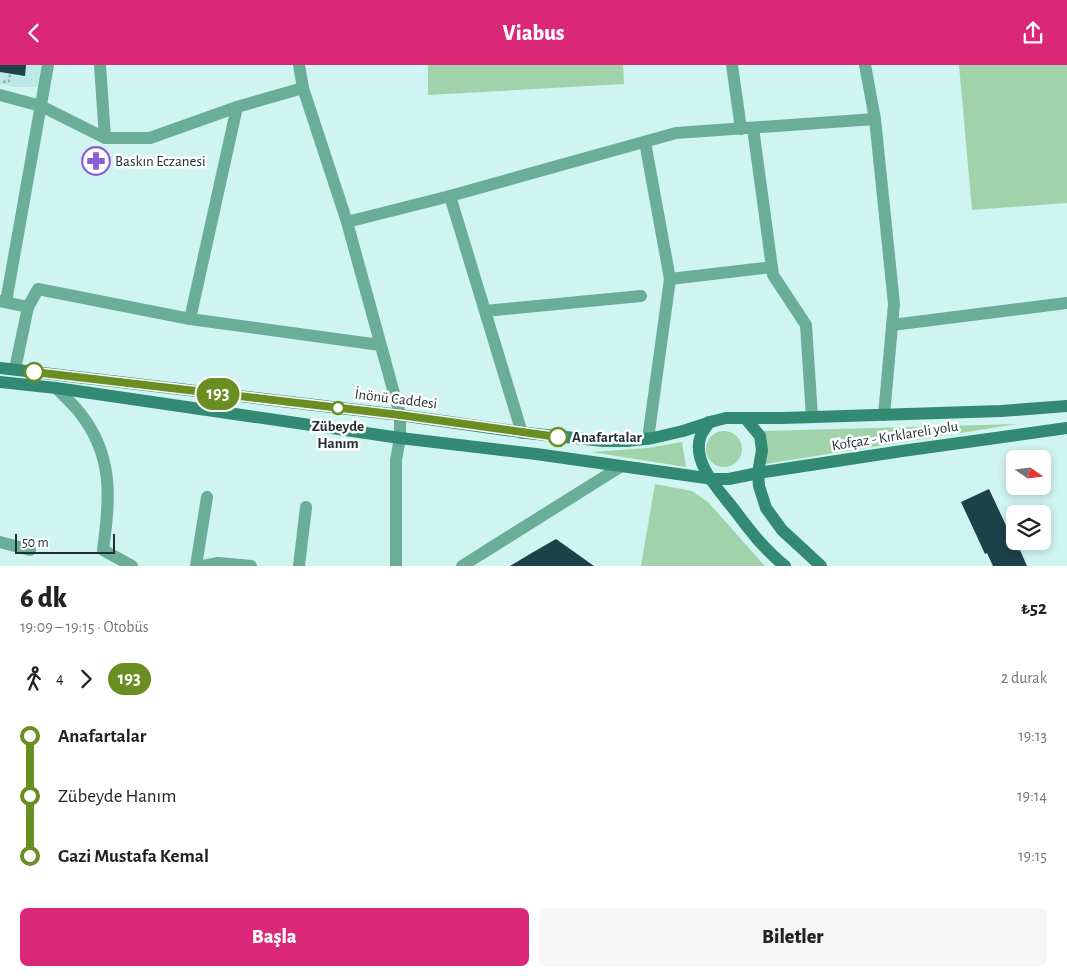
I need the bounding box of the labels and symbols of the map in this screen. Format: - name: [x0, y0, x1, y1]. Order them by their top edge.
- pharmacy icon: Baskın Eczanesi: [81, 146, 111, 176]
- place label: Baskın Eczanesi: [115, 154, 206, 169]
- unlabelled marker: [24, 362, 44, 382]
- line badge: 193: [189, 378, 247, 410]
- street label: İnönü Caddesi: [354, 385, 438, 412]
- marker: Zübeyde Hanım: [331, 401, 345, 415]
- place label: Zübeyde Hanım: [312, 419, 364, 451]
- street label: Kofçaz - Kırklareli yolu: [831, 419, 960, 453]
- marker: Anafartalar: [548, 427, 568, 447]
- place label: Anafartalar: [572, 430, 643, 445]
- north arrow: [1006, 450, 1051, 495]
- scale bar: [15, 531, 115, 554]

